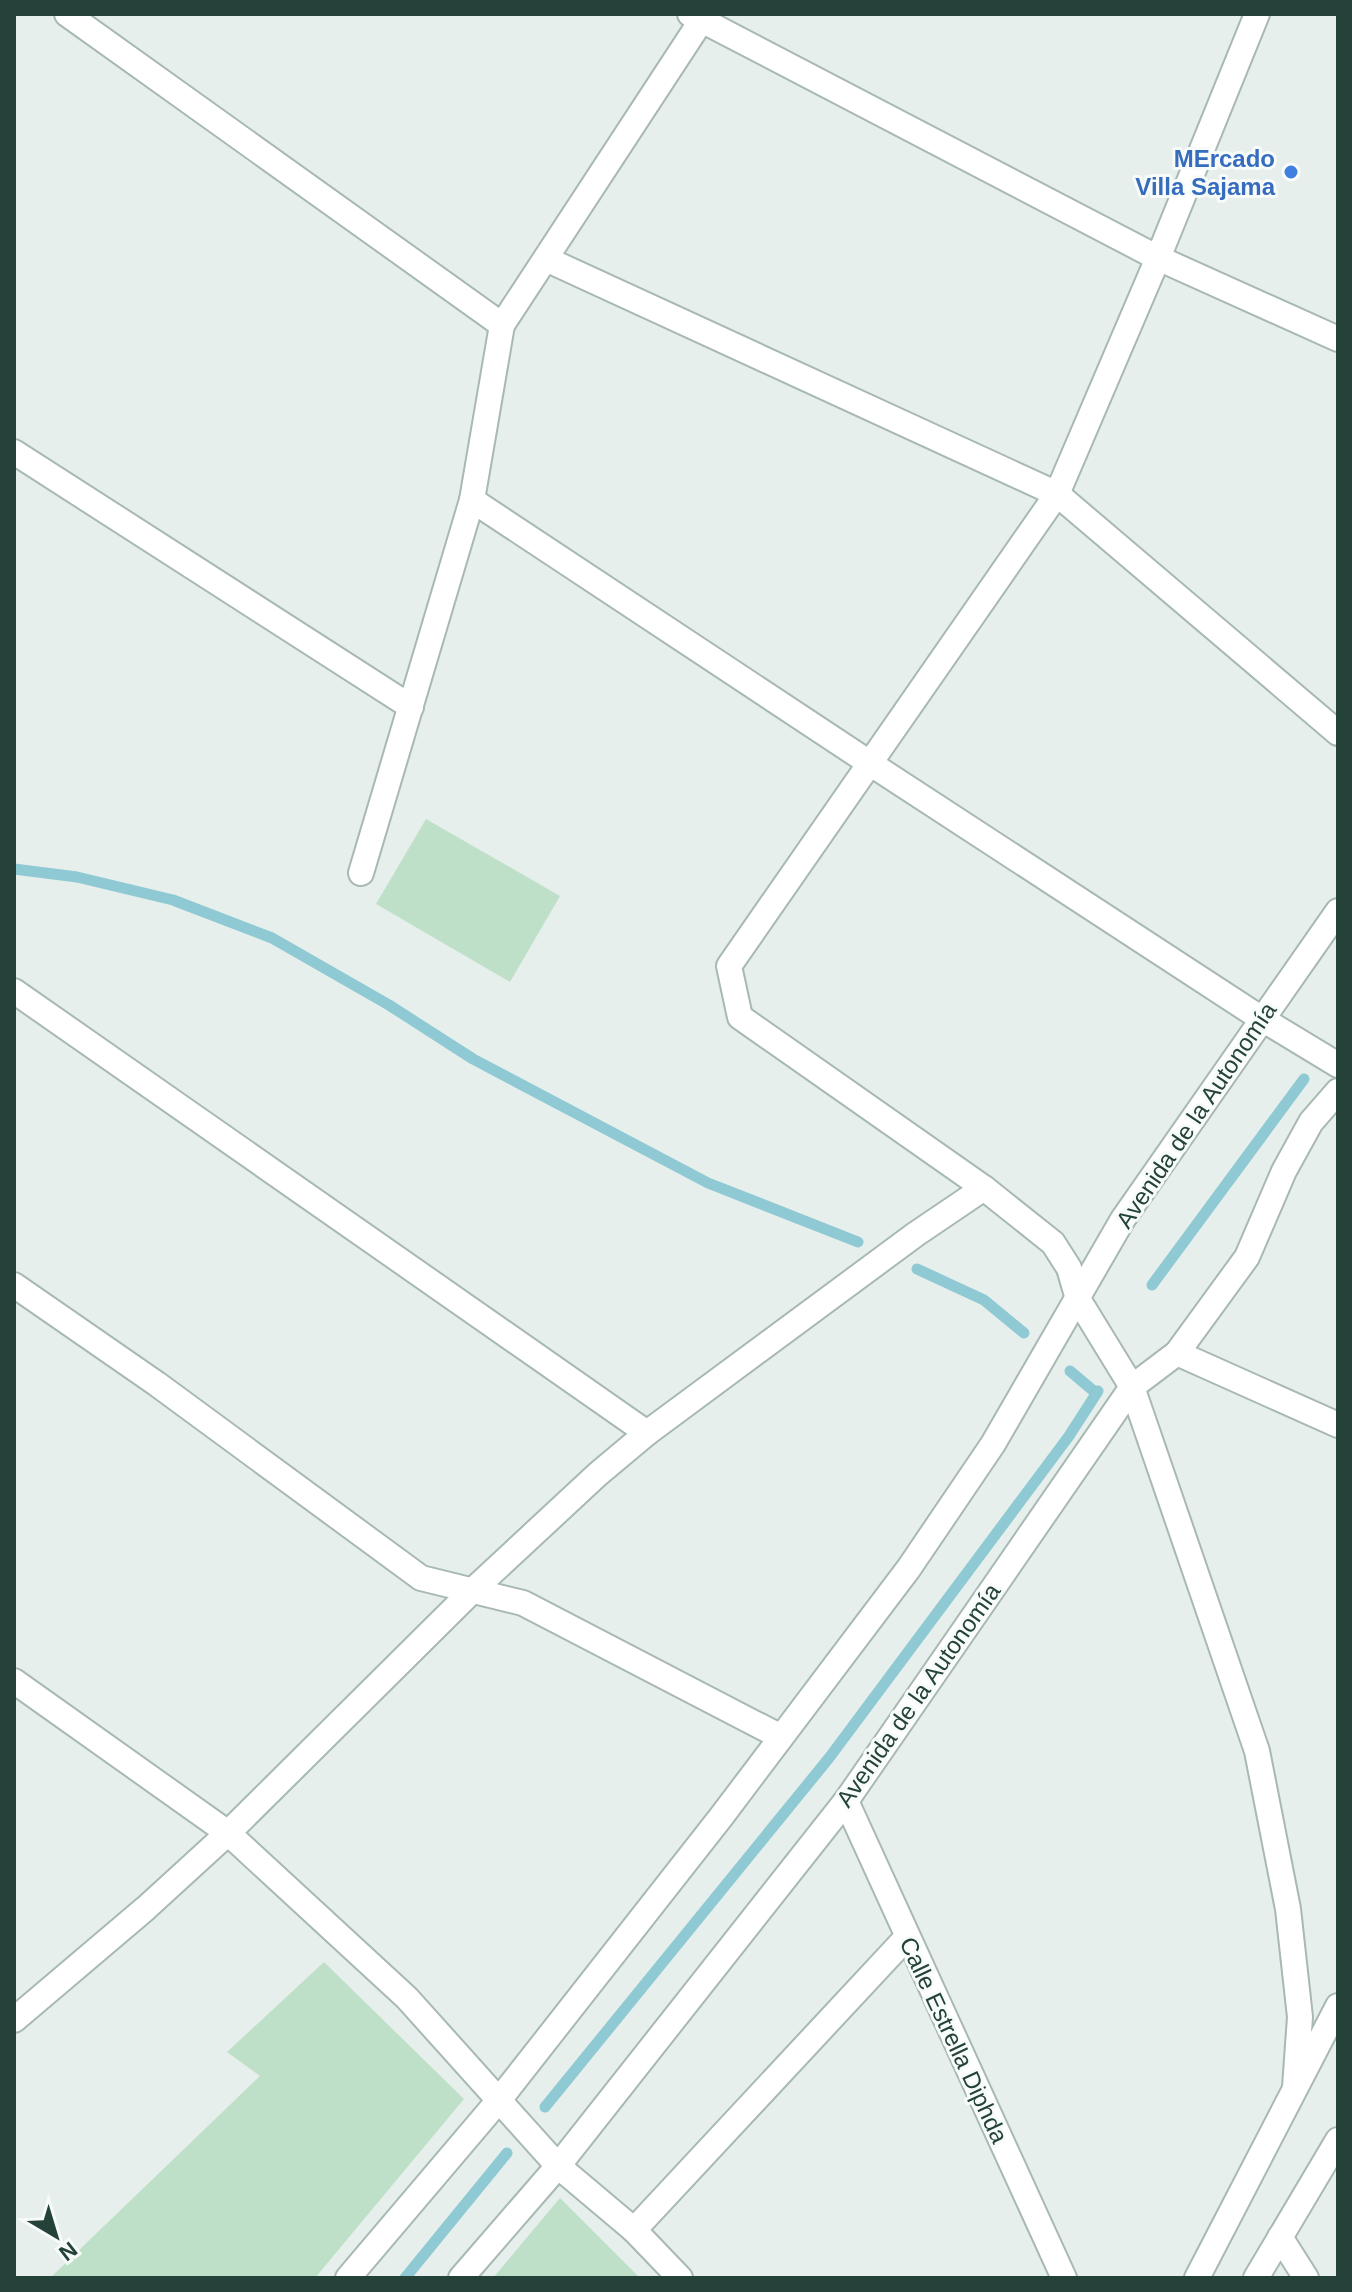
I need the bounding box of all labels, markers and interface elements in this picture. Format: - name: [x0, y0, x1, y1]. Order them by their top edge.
- place label: MErcado Villa Sajama: [1135, 145, 1276, 200]
- marker: MErcado Villa Sajama: [1282, 163, 1300, 181]
- street label: Avenida de la Autonomía: [1110, 996, 1282, 1233]
- street label: Avenida de la Autonomía: [831, 1578, 1006, 1812]
- street label: Calle Estrella Diphda: [894, 1933, 1014, 2148]
- north arrow: [16, 2196, 96, 2276]
- text: N: [54, 2237, 82, 2266]

